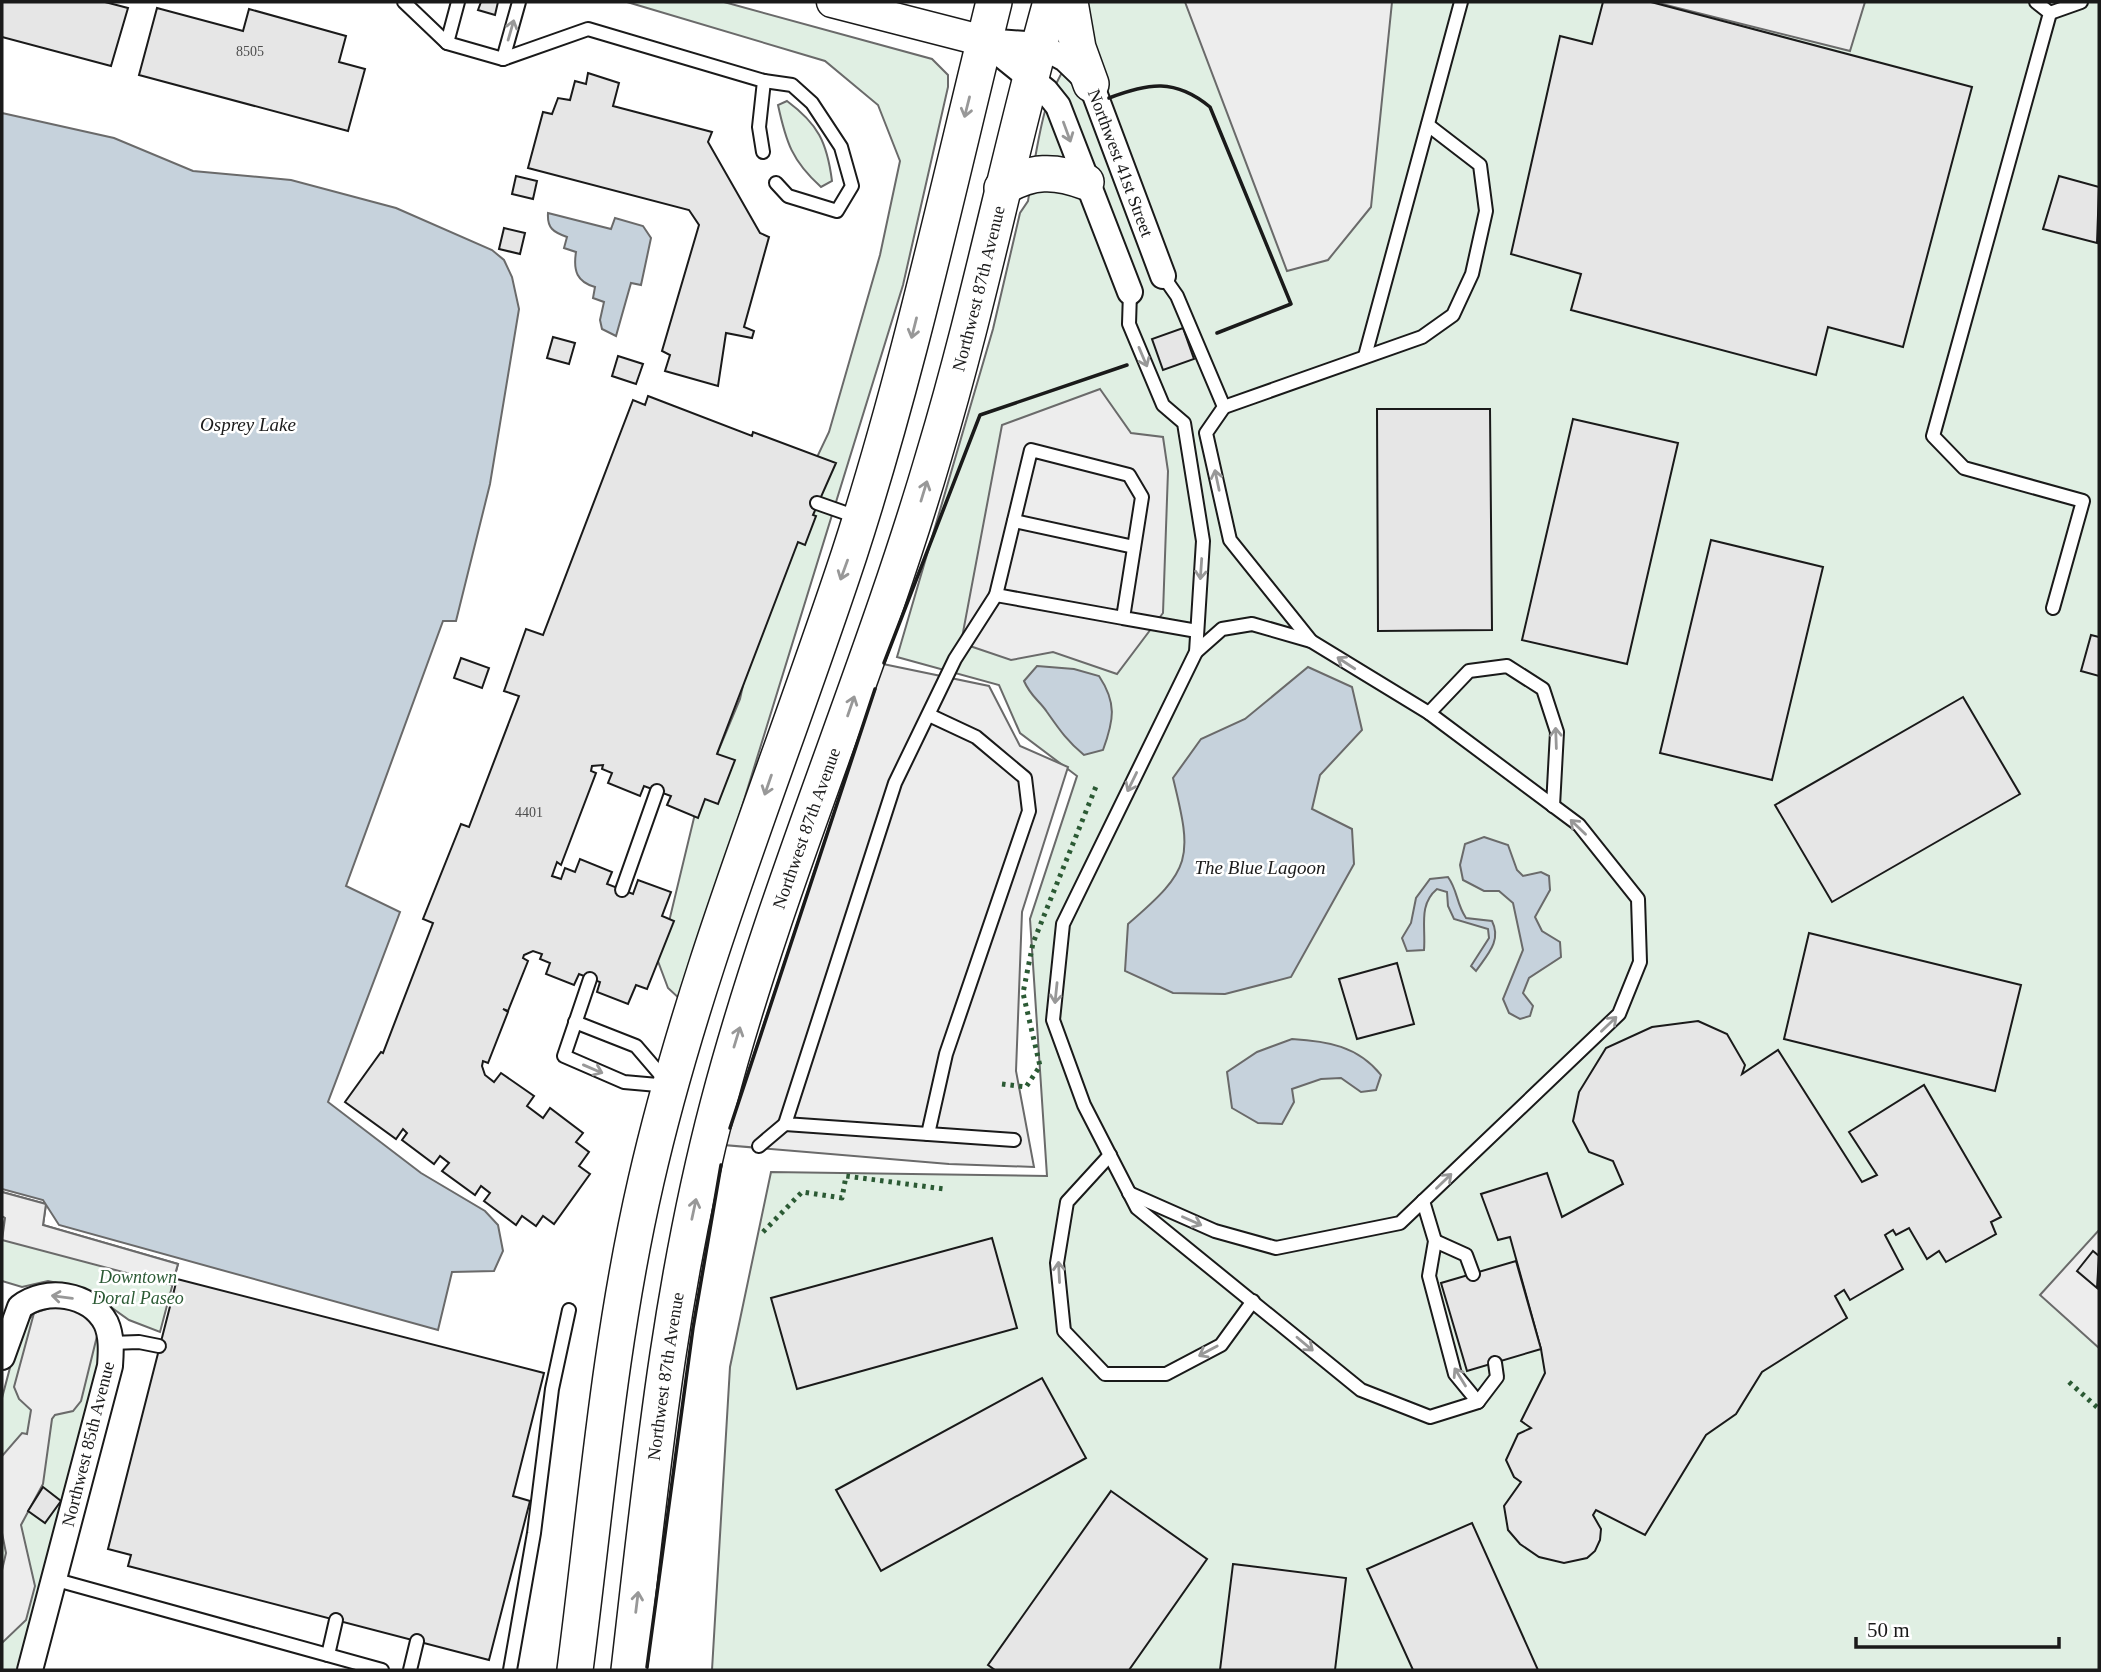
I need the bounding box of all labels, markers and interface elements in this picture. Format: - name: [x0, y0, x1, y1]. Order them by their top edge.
- one-way arrow: [505, 19, 518, 42]
- house number: 8505: [236, 44, 264, 59]
- street label: Northwest 41st Street: [1084, 86, 1157, 239]
- one-way arrow: [960, 95, 973, 118]
- one-way arrow: [1062, 121, 1075, 143]
- street label: Northwest 87th Avenue: [948, 204, 1009, 373]
- one-way arrow: [906, 316, 920, 339]
- one-way arrow: [1137, 346, 1150, 368]
- water label: Osprey Lake: [200, 414, 296, 435]
- one-way arrow: [1209, 469, 1223, 492]
- one-way arrow: [918, 480, 931, 502]
- one-way arrow: [1194, 557, 1207, 580]
- one-way arrow: [837, 559, 849, 581]
- one-way arrow: [1337, 656, 1356, 671]
- one-way arrow: [846, 696, 858, 718]
- one-way arrow: [1549, 727, 1563, 750]
- street label: Northwest 87th Avenue: [769, 745, 844, 912]
- one-way arrow: [1125, 771, 1139, 792]
- one-way arrow: [761, 773, 773, 795]
- house number: 4401: [515, 805, 543, 820]
- one-way arrow: [1570, 818, 1587, 835]
- water label: The Blue Lagoon: [1195, 857, 1325, 878]
- one-way arrow: [1049, 981, 1062, 1004]
- one-way arrow: [1600, 1016, 1617, 1033]
- one-way arrow: [732, 1027, 745, 1049]
- one-way arrow: [582, 1063, 603, 1076]
- one-way arrow: [1435, 1173, 1452, 1190]
- one-way arrow: [687, 1198, 701, 1221]
- one-way arrow: [1180, 1215, 1202, 1228]
- one-way arrow: [1052, 1261, 1065, 1284]
- park label: Downtown Doral Paseo: [91, 1267, 184, 1308]
- one-way arrow: [51, 1291, 74, 1304]
- street label: Northwest 87th Avenue: [644, 1291, 688, 1462]
- one-way arrow: [1296, 1336, 1314, 1352]
- one-way arrow: [1199, 1344, 1219, 1358]
- street label: Northwest 85th Avenue: [58, 1359, 118, 1529]
- one-way arrow: [1452, 1368, 1466, 1388]
- one-way arrow: [630, 1592, 643, 1614]
- scale bar: [1856, 1606, 2059, 1650]
- text: 50 m: [1867, 1618, 1910, 1642]

